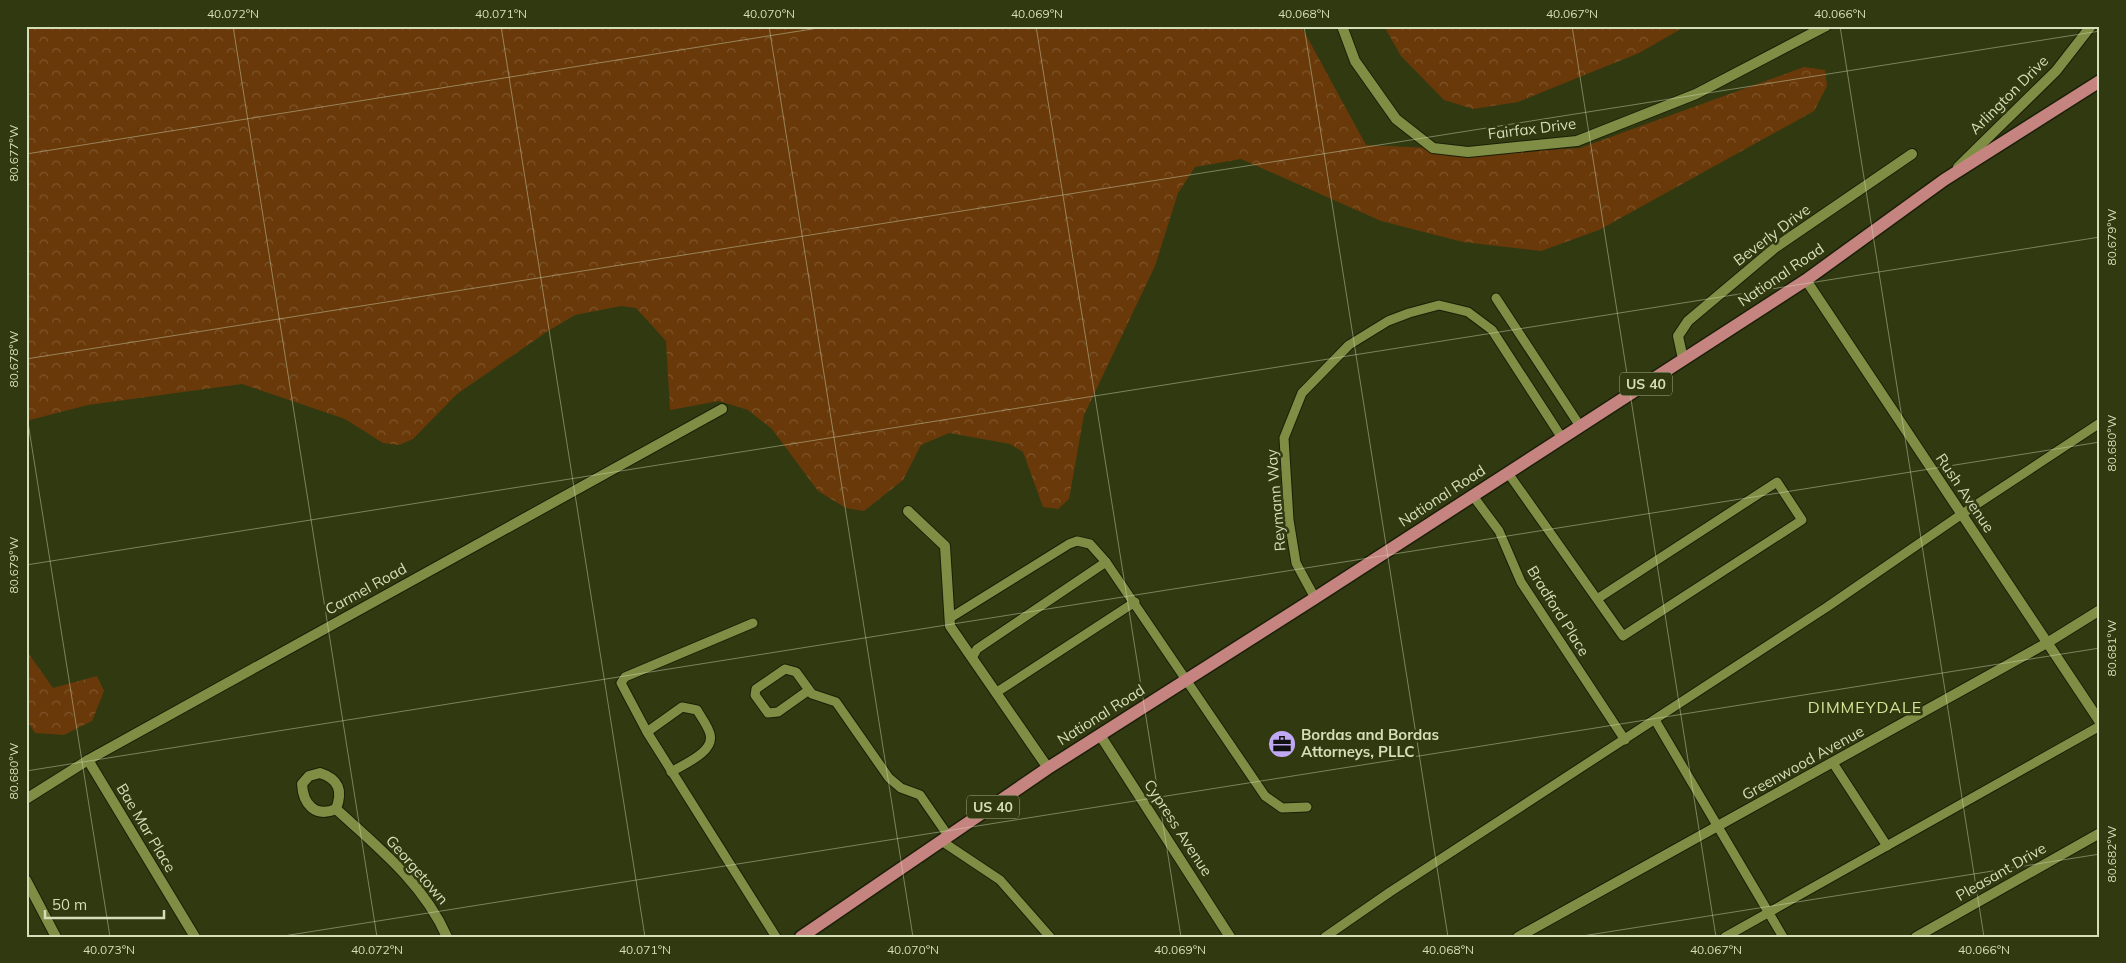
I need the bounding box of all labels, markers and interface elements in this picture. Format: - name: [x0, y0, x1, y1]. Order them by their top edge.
- text: 40.072°N: [207, 6, 259, 21]
- text: 40.071°N: [475, 6, 527, 21]
- text: 40.070°N: [743, 6, 795, 21]
- text: 40.069°N: [1011, 6, 1063, 21]
- text: 40.068°N: [1278, 6, 1330, 21]
- text: 40.067°N: [1546, 6, 1598, 21]
- text: 40.066°N: [1814, 6, 1866, 21]
- street label: Arlington Drive: [1965, 51, 2052, 138]
- street label: Fairfax Drive: [1487, 114, 1577, 143]
- text: 80.677°W: [6, 125, 21, 181]
- street label: Beverly Drive: [1729, 200, 1814, 270]
- text: 80.679°W: [2104, 209, 2119, 265]
- street label: National Road: [1734, 239, 1827, 310]
- text: 80.678°W: [6, 331, 21, 387]
- road number: US 40: [1620, 372, 1672, 396]
- text: 80.680°W: [2104, 415, 2119, 471]
- street label: Reymann Way: [1262, 448, 1289, 552]
- street label: Rush Avenue: [1932, 450, 1999, 536]
- street label: National Road: [1395, 460, 1489, 531]
- text: 80.679°W: [6, 537, 21, 593]
- street label: Carmel Road: [322, 558, 410, 619]
- street label: Bradford Place: [1523, 562, 1594, 659]
- text: 80.681°W: [2104, 620, 2119, 676]
- street label: National Road: [1053, 680, 1148, 749]
- district label: DIMMEYDALE: [1808, 697, 1922, 717]
- street label: Greenwood Avenue: [1738, 721, 1867, 804]
- place label: Bordas and Bordas Attorneys, PLLC: [1301, 725, 1439, 761]
- office icon: Bordas and Bordas Attorneys, PLLC: [1267, 729, 1297, 759]
- text: 80.680°W: [6, 743, 21, 799]
- street label: Cypress Avenue: [1140, 776, 1217, 880]
- street label: Bae Mar Place: [112, 780, 180, 876]
- road number: US 40: [967, 796, 1019, 819]
- text: 80.682°W: [2104, 826, 2119, 882]
- street label: Georgetown: [382, 831, 453, 908]
- street label: Pleasant Drive: [1952, 838, 2049, 905]
- scale bar: [45, 888, 164, 920]
- text: 50 m: [52, 895, 87, 914]
- text: 40.073°N: [83, 942, 135, 957]
- text: 40.072°N: [351, 942, 403, 957]
- text: 40.071°N: [619, 942, 671, 957]
- text: 40.070°N: [887, 942, 939, 957]
- text: 40.069°N: [1154, 942, 1206, 957]
- text: 40.068°N: [1422, 942, 1474, 957]
- text: 40.067°N: [1690, 942, 1742, 957]
- text: 40.066°N: [1958, 942, 2010, 957]

